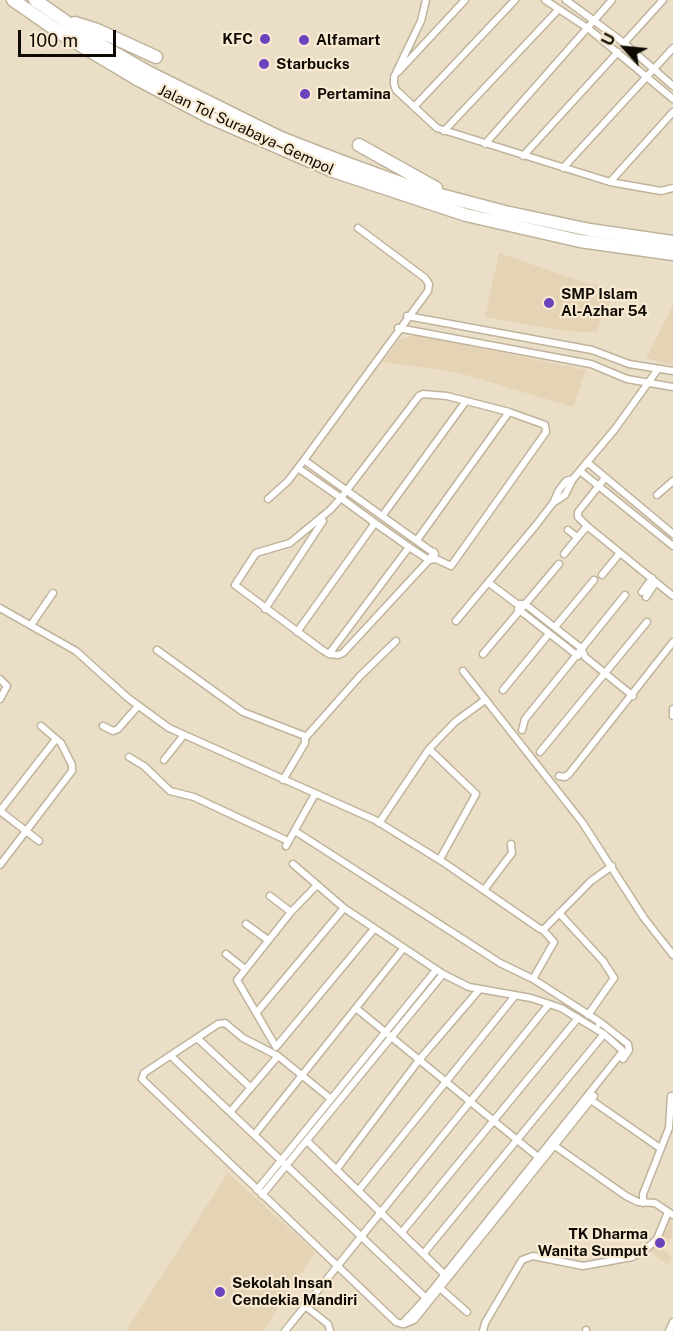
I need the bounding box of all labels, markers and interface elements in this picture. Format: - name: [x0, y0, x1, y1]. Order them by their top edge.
- scale bar: [21, 18, 118, 56]
- north arrow: [595, 18, 655, 78]
- text: 100 m: [29, 30, 78, 51]
- place label: KFC: [222, 30, 253, 48]
- text: U: [597, 30, 620, 49]
- place label: Alfamart: [316, 31, 380, 49]
- marker: KFC: [258, 32, 272, 46]
- marker: Alfamart: [297, 33, 311, 47]
- place label: Starbucks: [276, 55, 350, 73]
- marker: Starbucks: [257, 57, 271, 71]
- street label: Jalan Tol Surabaya–Gempol: [155, 81, 337, 179]
- place label: Pertamina: [317, 85, 391, 103]
- marker: Pertamina: [298, 87, 312, 101]
- place label: SMP Islam Al-Azhar 54: [561, 285, 647, 320]
- marker: SMP Islam Al-Azhar 54: [542, 296, 556, 310]
- place label: TK Dharma Wanita Sumput: [538, 1225, 648, 1260]
- marker: TK Dharma Wanita Sumput: [653, 1236, 667, 1250]
- place label: Sekolah Insan Cendekia Mandiri: [232, 1274, 357, 1309]
- marker: Sekolah Insan Cendekia Mandiri: [213, 1285, 227, 1299]

